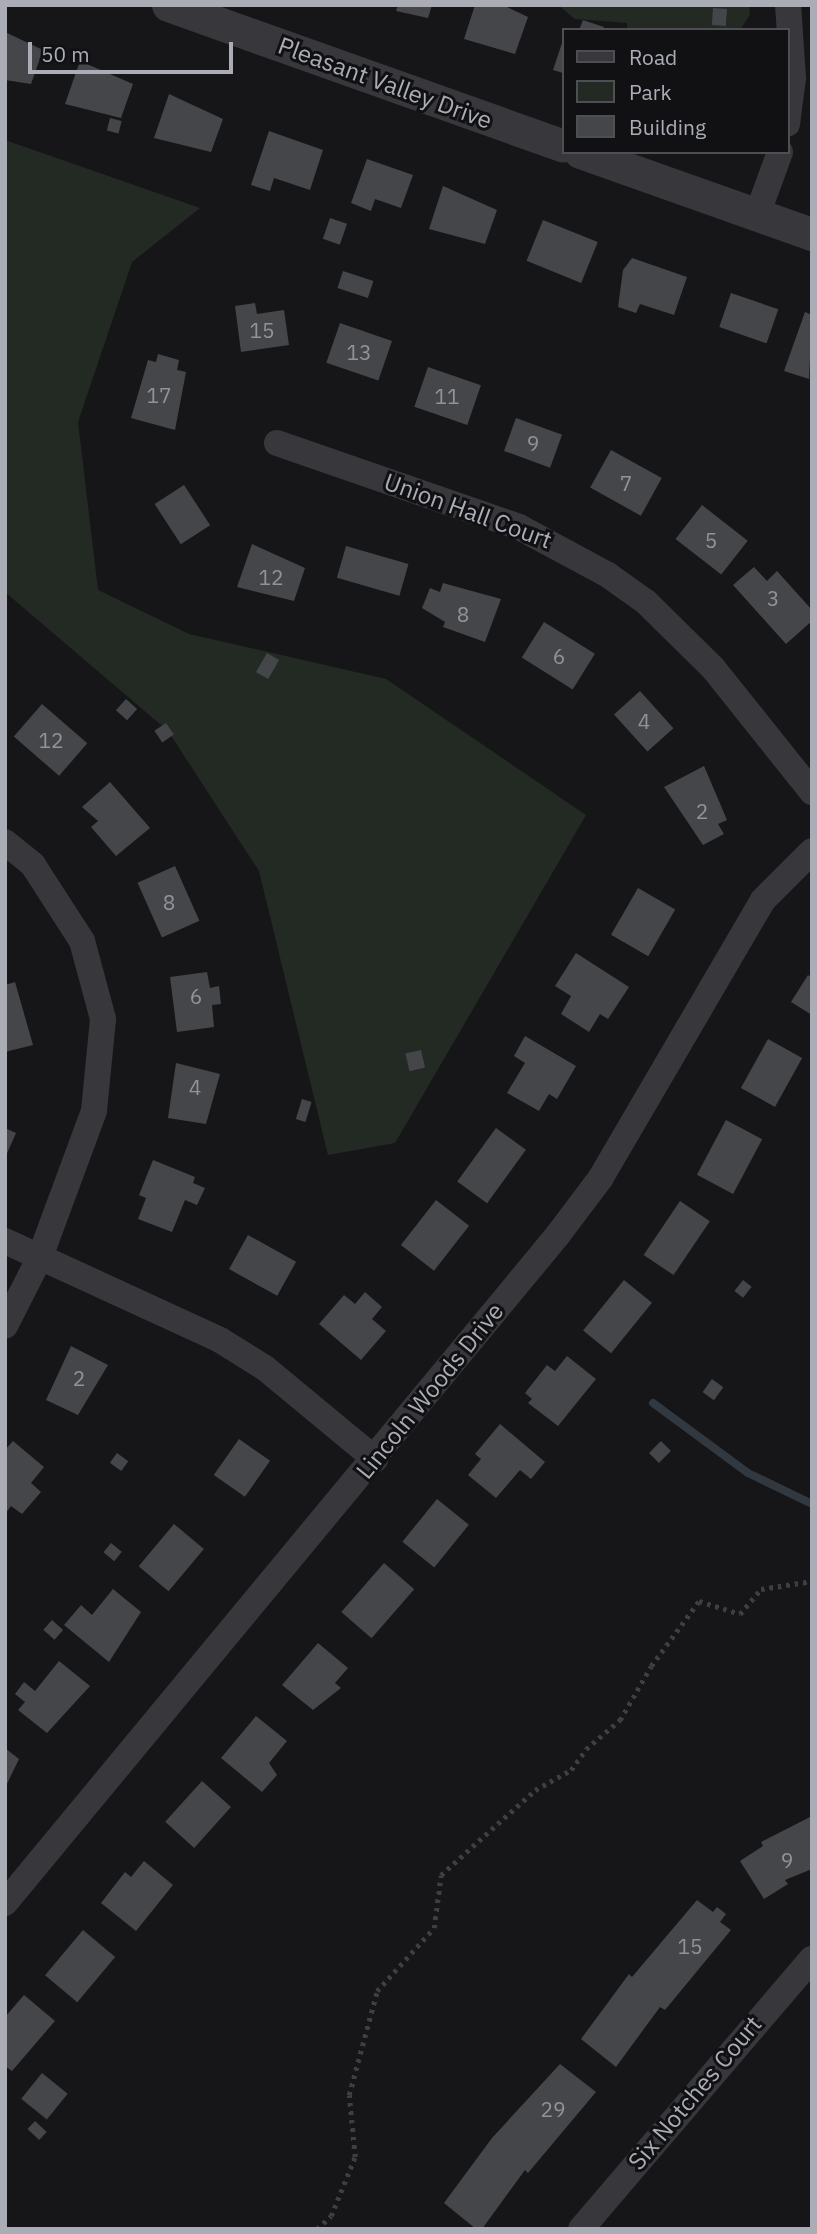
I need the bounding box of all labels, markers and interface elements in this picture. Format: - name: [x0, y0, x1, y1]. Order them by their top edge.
- scale bar: [32, 28, 236, 72]
- legend: [562, 28, 789, 154]
- street label: Pleasant Valley Drive: [274, 31, 496, 135]
- text: 50 m: [41, 40, 90, 68]
- text: Road: [629, 43, 677, 71]
- text: Park: [629, 78, 672, 106]
- text: Building: [629, 113, 706, 141]
- house number: 15: [249, 317, 275, 343]
- house number: 13: [346, 339, 372, 365]
- house number: 17: [146, 382, 172, 408]
- house number: 11: [434, 383, 460, 409]
- house number: 9: [527, 430, 539, 456]
- street label: Union Hall Court: [380, 467, 556, 555]
- house number: 7: [620, 470, 632, 496]
- house number: 5: [705, 527, 717, 553]
- house number: 12: [258, 564, 284, 590]
- house number: 3: [767, 585, 779, 611]
- house number: 8: [457, 601, 469, 627]
- house number: 6: [553, 643, 565, 669]
- house number: 4: [638, 708, 650, 734]
- house number: 12: [38, 727, 64, 753]
- house number: 2: [696, 798, 708, 824]
- house number: 8: [163, 889, 175, 915]
- house number: 6: [190, 983, 202, 1009]
- house number: 4: [189, 1074, 201, 1100]
- street label: Lincoln Woods Drive: [350, 1297, 510, 1485]
- house number: 2: [73, 1365, 85, 1391]
- house number: 9: [781, 1847, 793, 1873]
- house number: 15: [677, 1933, 703, 1959]
- street label: Six Notches Court: [622, 2010, 768, 2176]
- house number: 29: [540, 2096, 566, 2122]

